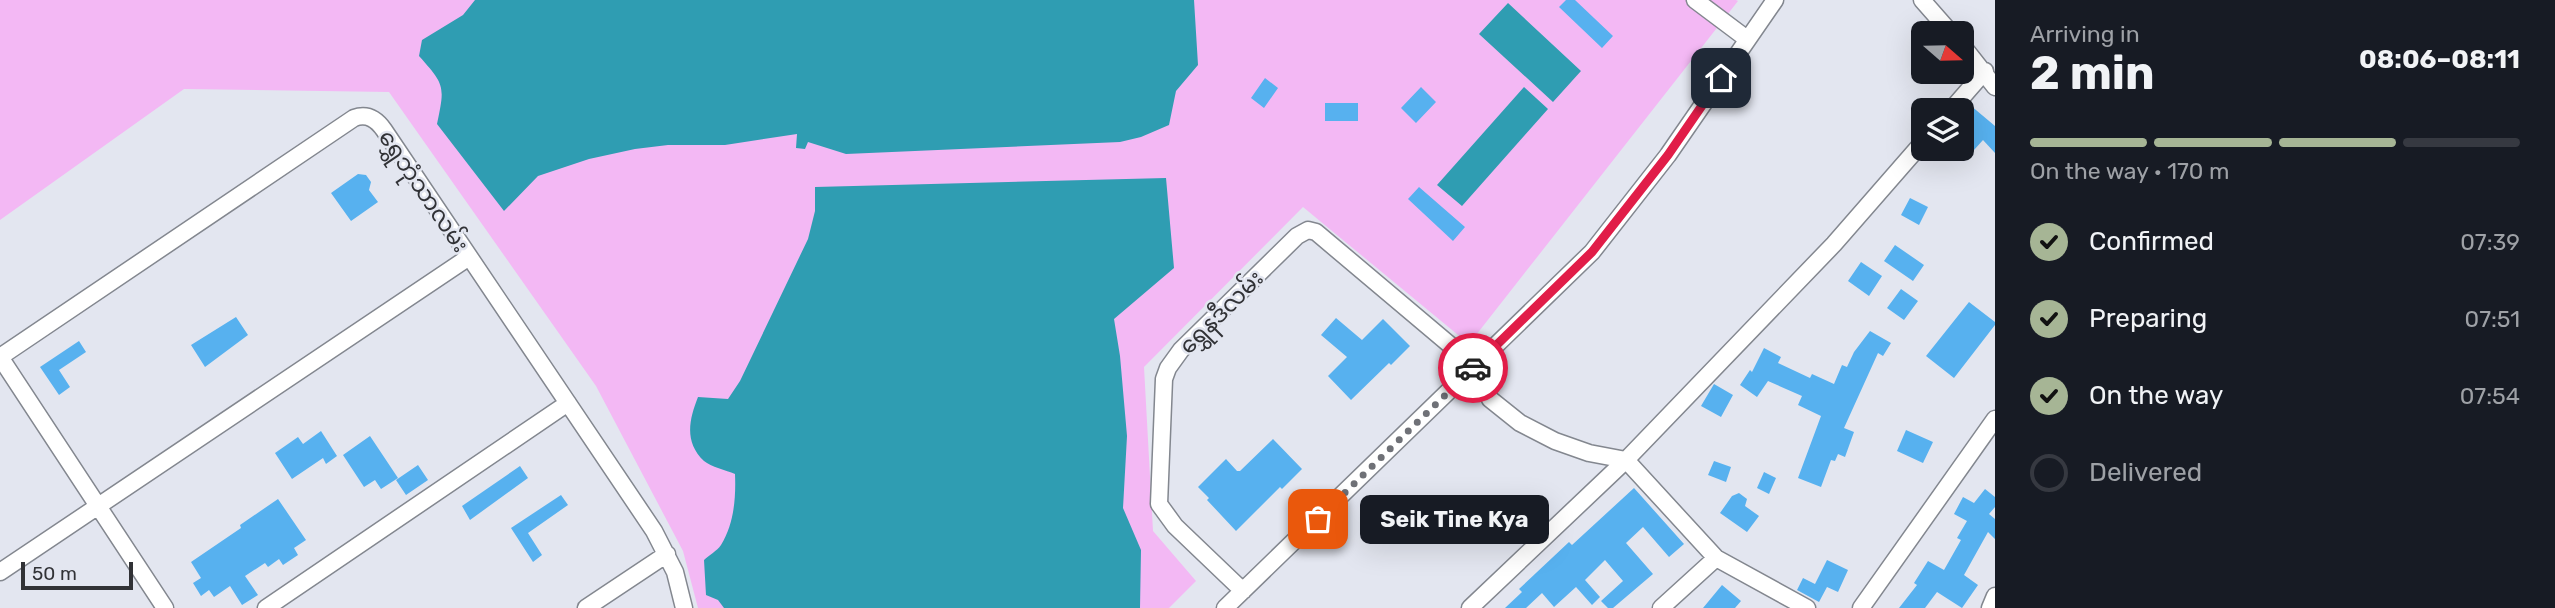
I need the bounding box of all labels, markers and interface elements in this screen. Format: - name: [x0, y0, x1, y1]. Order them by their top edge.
- text: Arriving in: [2030, 20, 2140, 48]
- north arrow: [1911, 21, 1974, 84]
- map controls: [1911, 21, 1974, 161]
- text: 08:06–08:11: [2359, 44, 2520, 75]
- text: 2 min: [2030, 46, 2155, 101]
- pin: [1691, 48, 1751, 108]
- icon: home: [1702, 59, 1740, 97]
- button: layers: [1911, 98, 1974, 161]
- street label: ရွှေဘုံသာလမ်း: [369, 123, 477, 260]
- text: On the way · 170 m: [2030, 157, 2229, 185]
- icon: check: [2030, 223, 2068, 261]
- text: Confirmed: [2089, 226, 2214, 257]
- text: 07:39: [2460, 228, 2520, 256]
- street label: ရွှေနဒီလမ်း: [1172, 263, 1272, 363]
- icon: check: [2030, 300, 2068, 338]
- text: Preparing: [2089, 303, 2207, 334]
- text: 07:51: [2465, 305, 2520, 333]
- courier: [1438, 333, 1508, 403]
- icon: car: [1454, 349, 1492, 387]
- icon: check: [2030, 377, 2068, 415]
- text: On the way: [2089, 380, 2223, 411]
- text: 07:54: [2460, 382, 2520, 410]
- text: Delivered: [2089, 457, 2202, 488]
- pin: [1288, 489, 1348, 549]
- callout: Seik Tine Kya: [1360, 494, 1549, 544]
- icon: bag: [1299, 500, 1337, 538]
- text: Seik Tine Kya: [1380, 505, 1529, 533]
- scale bar: [21, 559, 133, 591]
- text: 50 m: [32, 562, 77, 585]

